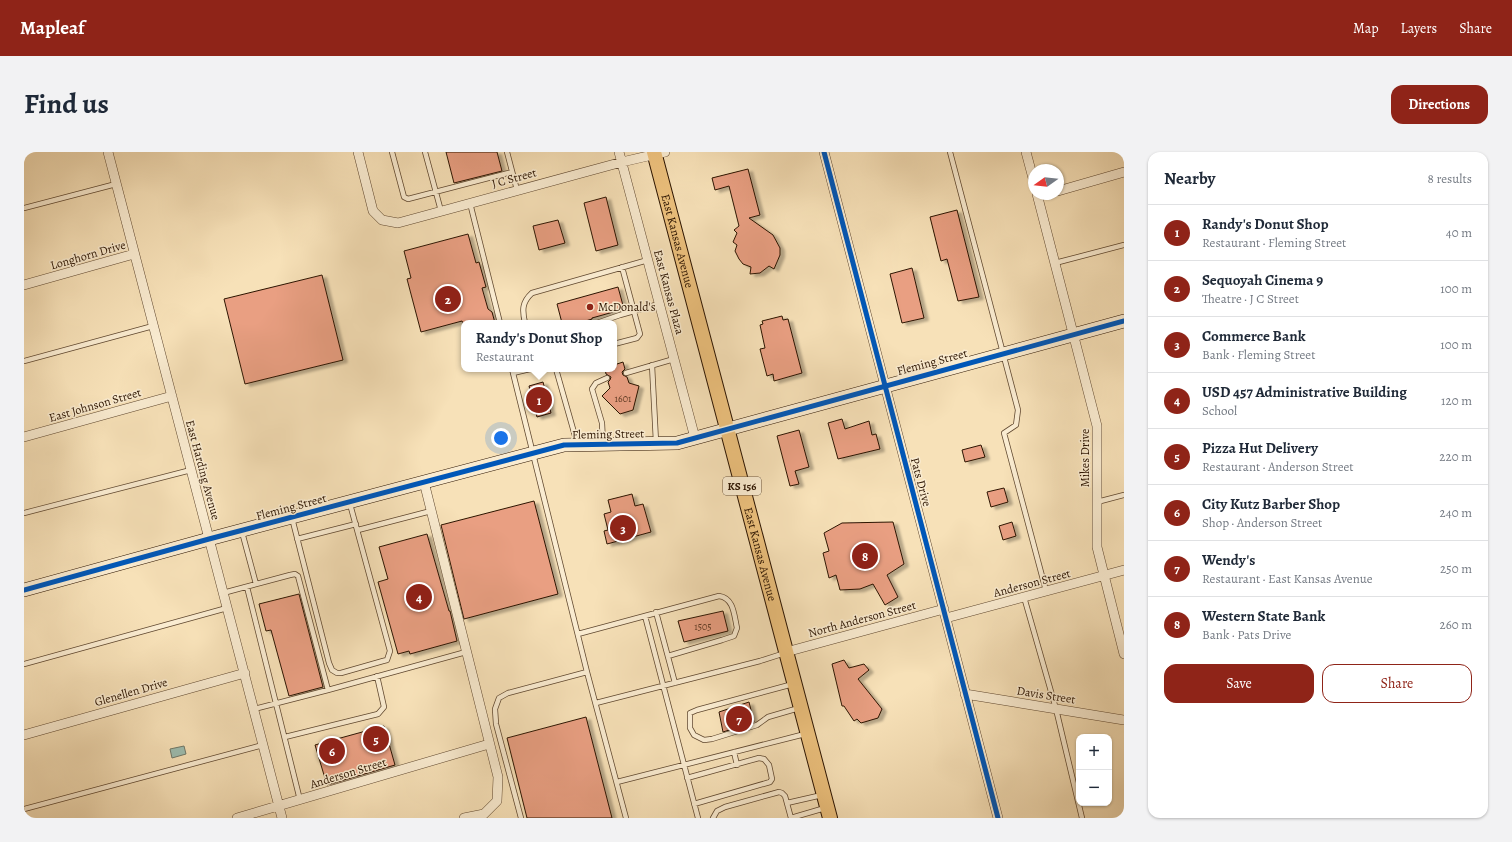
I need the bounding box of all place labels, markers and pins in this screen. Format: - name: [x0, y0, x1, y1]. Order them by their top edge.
- pin: 2: [435, 284, 461, 314]
- place label: McDonald's: [598, 299, 656, 315]
- marker: McDonald's: [585, 302, 595, 312]
- pin: 1: [526, 385, 552, 415]
- pin: 3: [610, 513, 636, 543]
- pin: 8: [852, 541, 878, 571]
- pin: 4: [406, 582, 432, 612]
- pin: 7: [726, 704, 752, 734]
- pin: 5: [363, 724, 389, 754]
- pin: 6: [319, 736, 345, 766]

